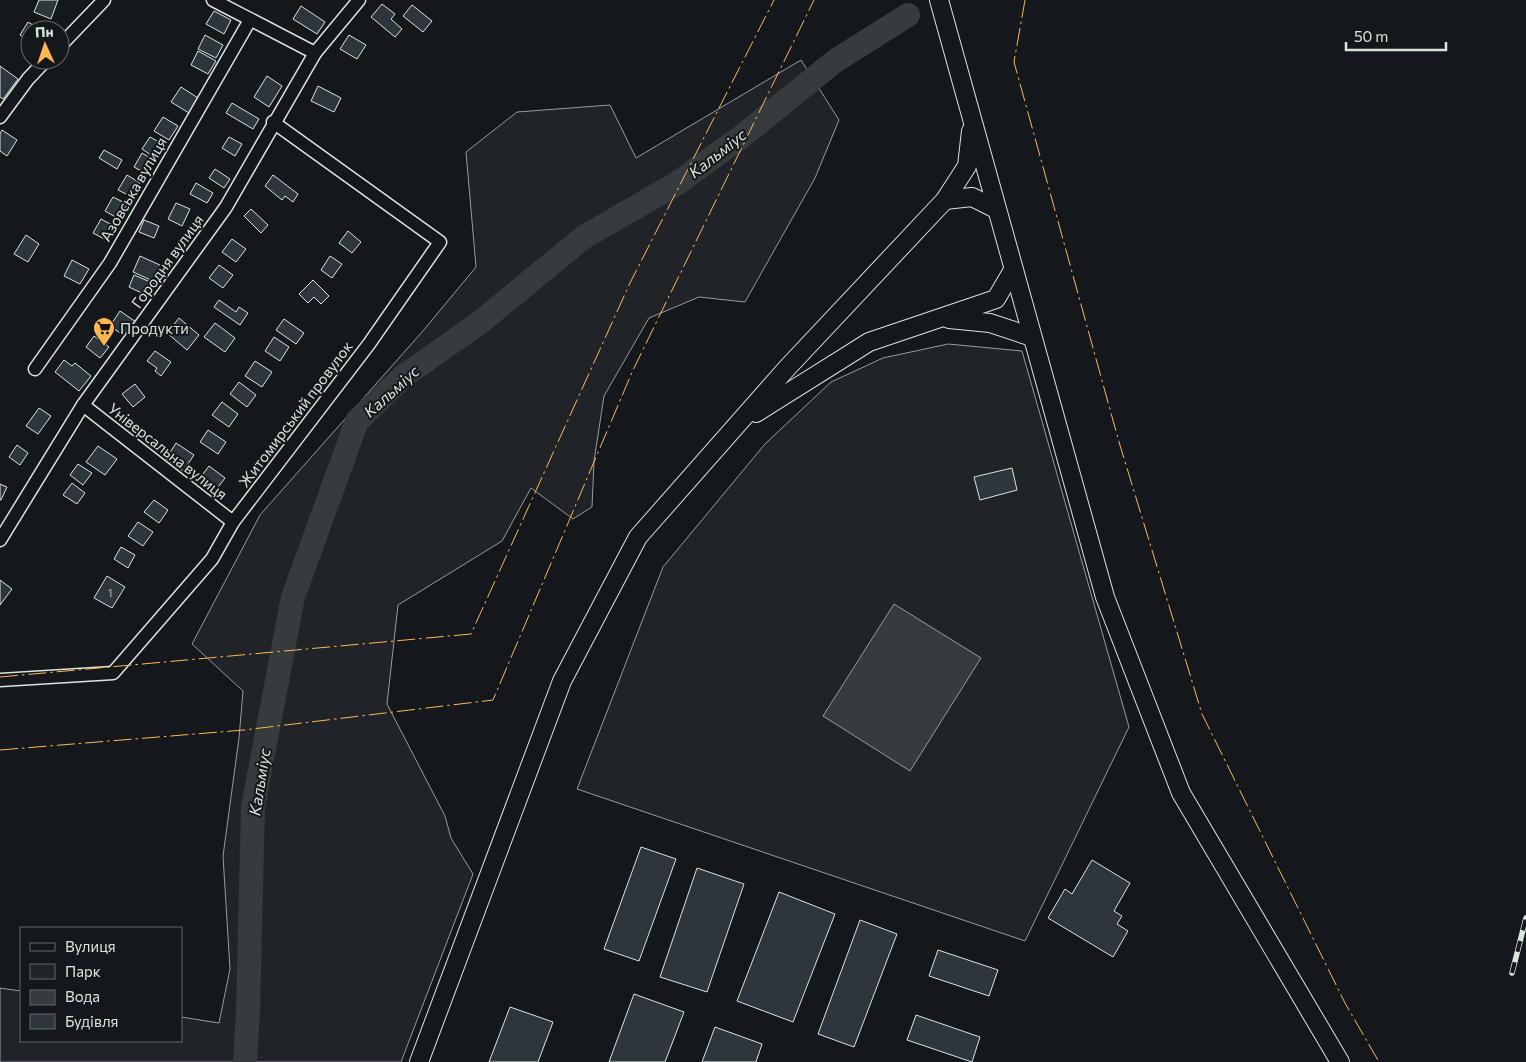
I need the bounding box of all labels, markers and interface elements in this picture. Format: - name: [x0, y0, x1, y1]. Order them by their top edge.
- north arrow: [20, 20, 70, 70]
- scale bar: [1346, 20, 1446, 52]
- text: Пн: [35, 23, 54, 40]
- text: 50 m: [1354, 27, 1388, 45]
- water label: Кальміус: [684, 125, 750, 181]
- street label: Азовська вулиця: [96, 134, 170, 244]
- street label: Городня вулиця: [127, 211, 207, 311]
- supermarket icon: Продукти: [92, 316, 116, 347]
- place label: Продукти: [120, 319, 189, 337]
- street label: Житомирський провулок: [234, 337, 356, 491]
- water label: Кальміус: [359, 361, 423, 421]
- street label: Універсальна вулиця: [105, 399, 231, 503]
- house number: 1: [107, 585, 113, 599]
- water label: Кальміус: [244, 747, 274, 817]
- legend: [20, 927, 182, 1042]
- text: Вулиця: [65, 937, 116, 955]
- text: Парк: [65, 962, 101, 980]
- text: Вода: [65, 987, 100, 1005]
- text: Будівля: [65, 1012, 118, 1030]

